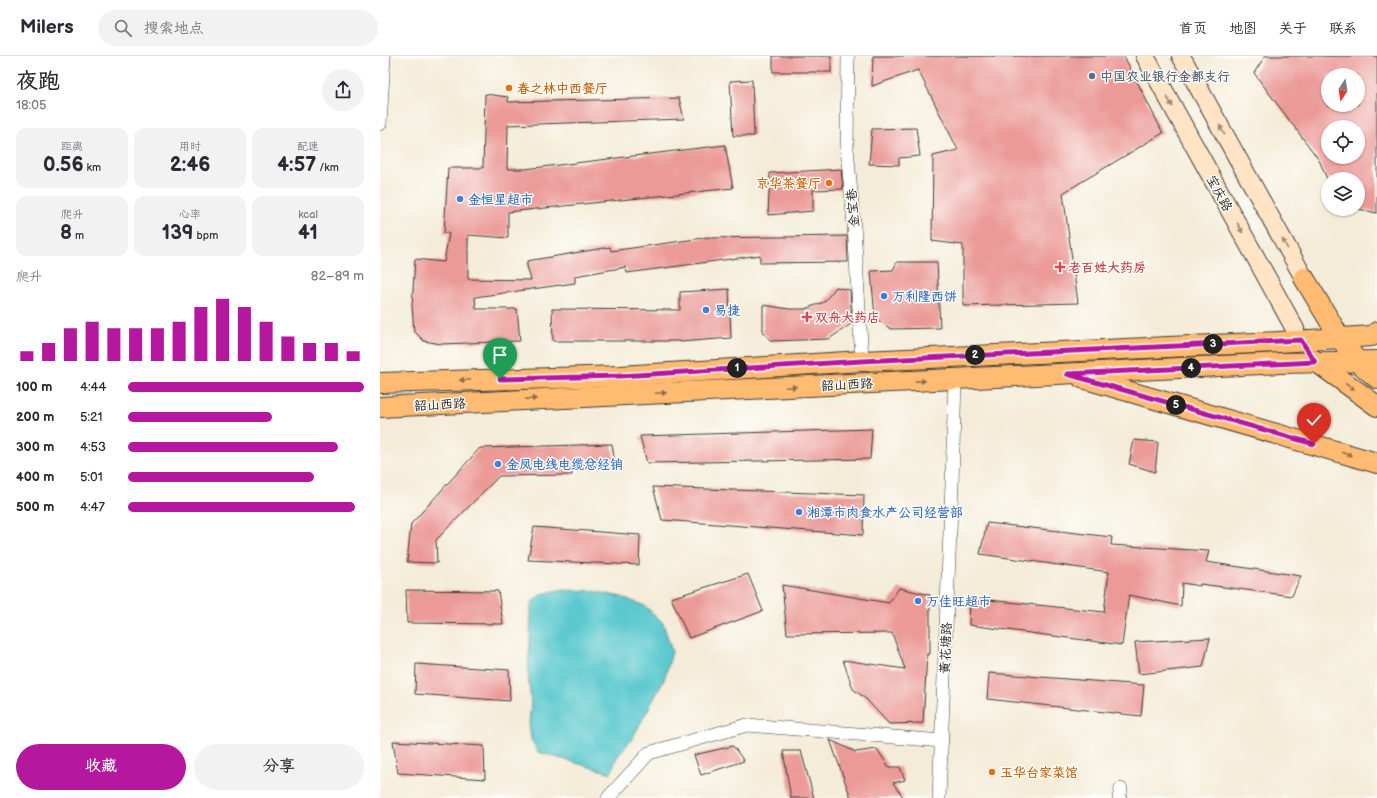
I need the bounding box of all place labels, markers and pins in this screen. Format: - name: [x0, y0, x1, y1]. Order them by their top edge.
- place label: 中国农业银行金都支行: [1100, 69, 1230, 85]
- marker: 中国农业银行金都支行: [1087, 71, 1097, 81]
- place label: 春之林中西餐厅: [517, 81, 608, 97]
- marker: 春之林中西餐厅: [504, 83, 514, 93]
- place label: 京华茶餐厅: [756, 176, 821, 192]
- marker: 京华茶餐厅: [824, 178, 834, 188]
- place label: 金恒星超市: [468, 192, 533, 208]
- marker: 金恒星超市: [455, 194, 465, 204]
- place label: 老百姓大药房: [1068, 260, 1146, 276]
- marker: 老百姓大药房: [1055, 262, 1065, 272]
- place label: 万利隆西饼: [892, 289, 957, 305]
- marker: 万利隆西饼: [879, 291, 889, 301]
- place label: 易捷: [714, 303, 741, 319]
- marker: 易捷: [701, 305, 711, 315]
- place label: 双舟大药店: [815, 310, 880, 326]
- marker: 双舟大药店: [802, 312, 812, 322]
- pin: 3: [1203, 334, 1223, 354]
- pin: [483, 338, 517, 379]
- pin: 2: [965, 345, 985, 365]
- pin: 1: [727, 358, 747, 378]
- pin: 4: [1181, 358, 1201, 378]
- pin: 5: [1166, 395, 1186, 415]
- pin: [1297, 403, 1331, 444]
- place label: 金凤电线电缆总经销: [506, 457, 623, 473]
- marker: 金凤电线电缆总经销: [493, 459, 503, 469]
- place label: 湘潭市肉食水产公司经营部: [807, 505, 963, 521]
- marker: 湘潭市肉食水产公司经营部: [794, 507, 804, 517]
- place label: 万佳旺超市: [926, 594, 991, 610]
- marker: 万佳旺超市: [913, 596, 923, 606]
- place label: 玉华台家菜馆: [1000, 765, 1078, 781]
- marker: 玉华台家菜馆: [987, 767, 997, 777]

